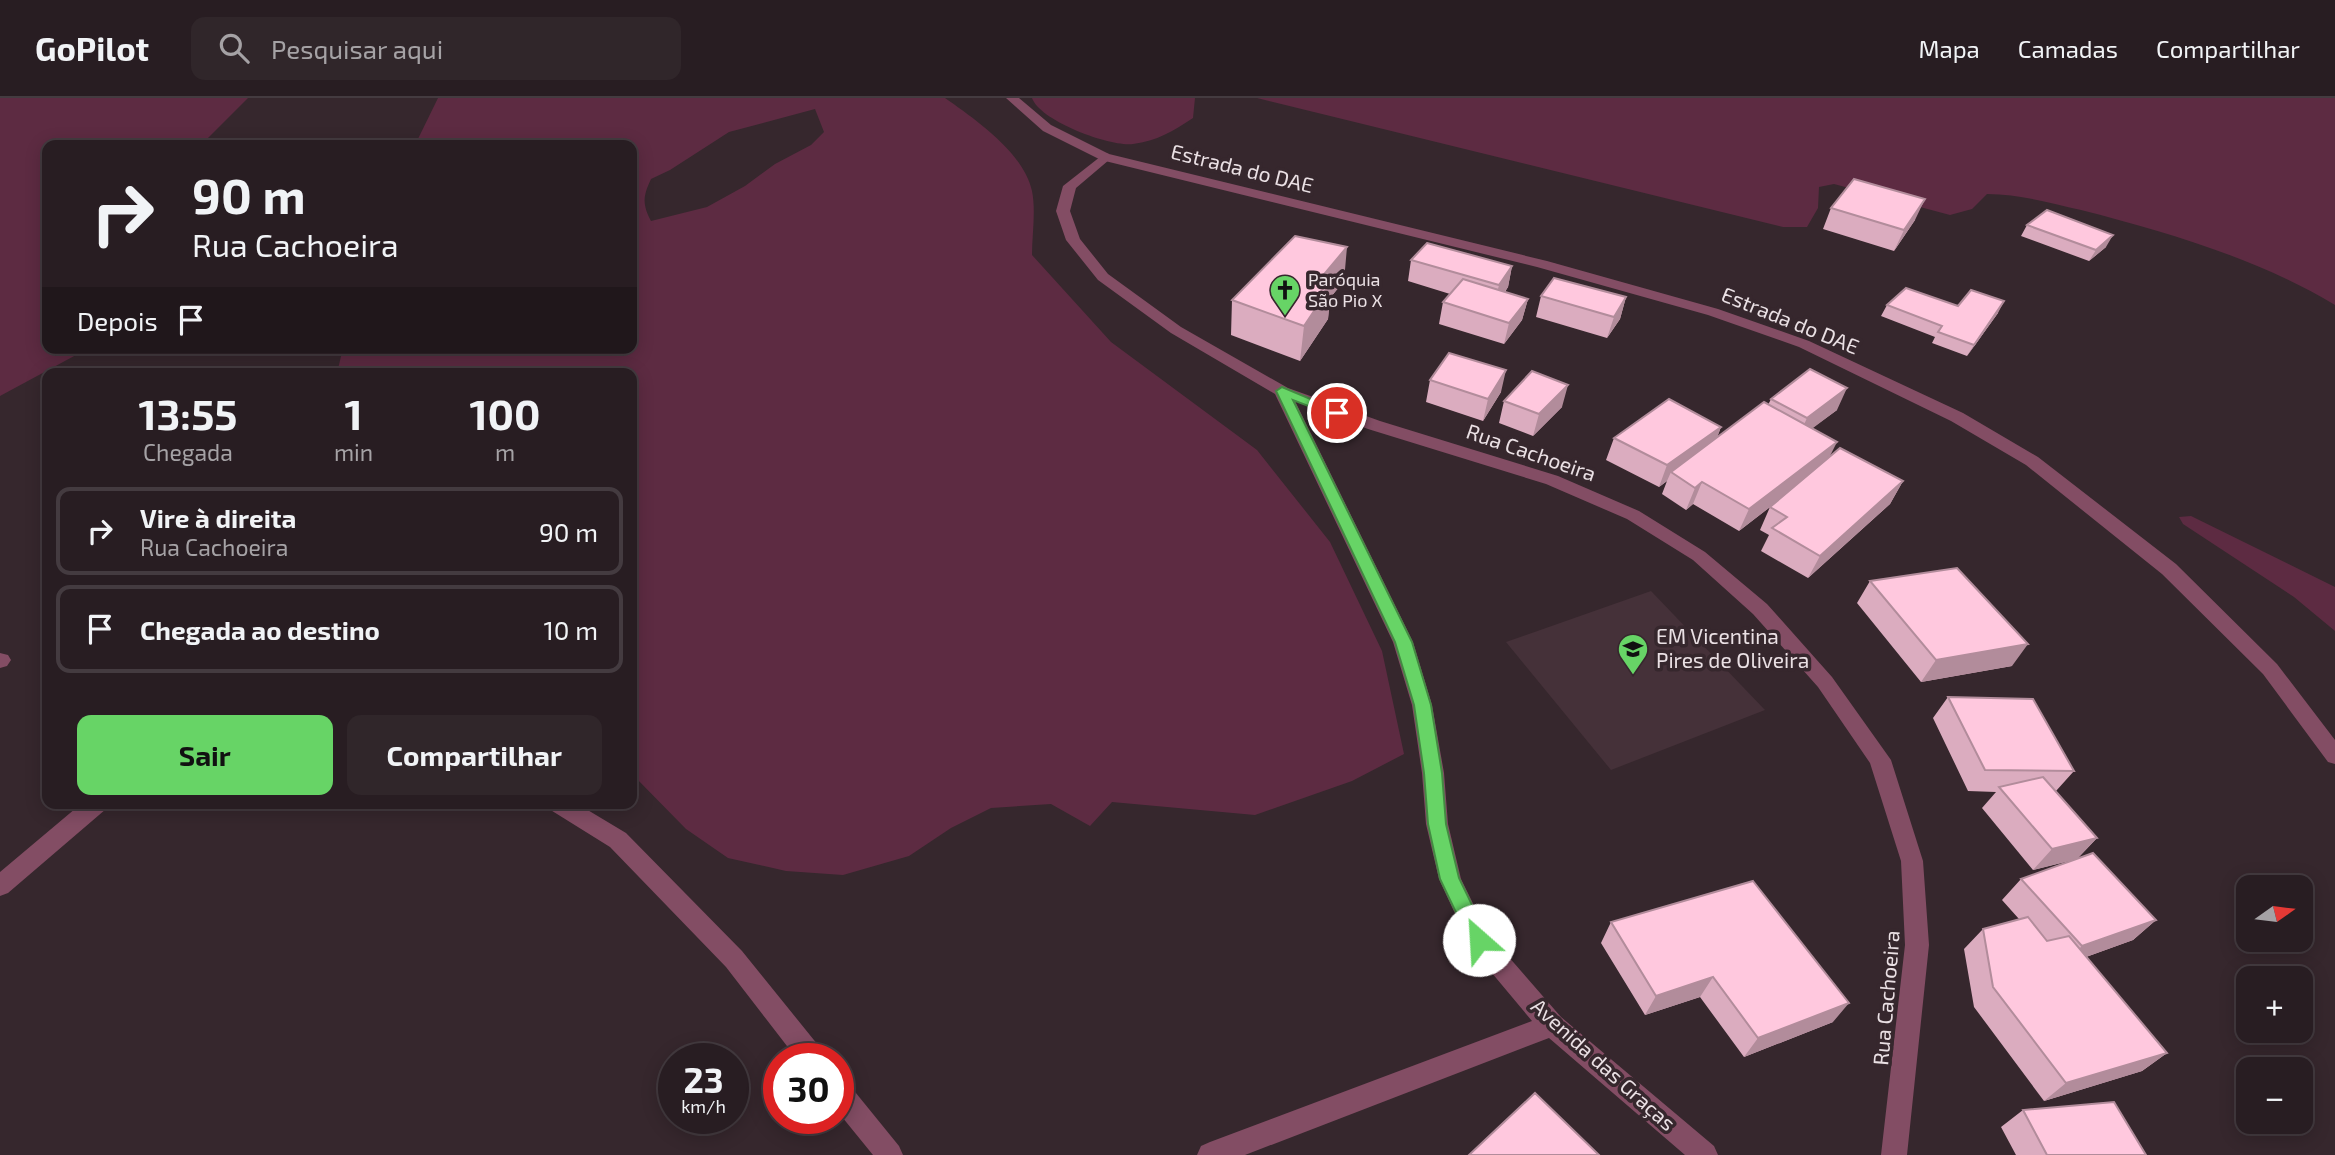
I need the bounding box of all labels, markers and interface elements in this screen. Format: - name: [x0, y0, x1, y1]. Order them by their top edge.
- search box: [191, 17, 681, 80]
- text: GoPilot: [35, 28, 149, 68]
- icon: search: [215, 29, 253, 67]
- text: Pesquisar aqui: [271, 33, 443, 64]
- text: Mapa: [1918, 34, 1980, 63]
- text: Camadas: [2018, 34, 2118, 63]
- text: Compartilhar: [2156, 34, 2300, 63]
- street label: Estrada do DAE: [1169, 138, 1316, 197]
- text: 90 m: [192, 165, 306, 224]
- icon: right: [77, 168, 168, 259]
- text: Rua Cachoeira: [192, 225, 398, 263]
- place label: Paróquia São Pio X: [1308, 268, 1382, 311]
- church icon: Paróquia São Pio X: [1268, 273, 1302, 317]
- street label: Estrada do DAE: [1718, 281, 1863, 359]
- icon: arrive: [172, 301, 210, 339]
- text: Depois: [77, 305, 158, 336]
- pin: [1307, 383, 1367, 443]
- text: 13:55: [138, 388, 238, 438]
- text: 1: [344, 388, 363, 438]
- text: 100: [469, 388, 541, 438]
- icon: arrive: [1318, 394, 1356, 432]
- street label: Rua Cachoeira: [1463, 418, 1600, 485]
- text: Chegada: [143, 438, 233, 466]
- text: min: [334, 438, 373, 466]
- text: m: [495, 438, 515, 466]
- text: Vire à direita: [140, 502, 296, 533]
- icon: right: [81, 512, 119, 550]
- text: 90 m: [539, 516, 598, 547]
- text: Rua Cachoeira: [140, 533, 288, 561]
- icon: arrive: [81, 610, 119, 648]
- text: Chegada ao destino: [140, 614, 380, 645]
- text: 10 m: [543, 614, 598, 645]
- place label: EM Vicentina Pires de Oliveira: [1656, 623, 1809, 672]
- school or university icon: EM Vicentina Pires de Oliveira: [1616, 632, 1650, 676]
- button: Sair: [77, 715, 333, 795]
- button: Compartilhar: [347, 715, 602, 795]
- north arrow: [2236, 875, 2314, 952]
- map controls: [2236, 875, 2313, 1134]
- position arrow: [1442, 903, 1516, 977]
- street label: Rua Cachoeira: [1867, 929, 1904, 1066]
- button: +: [2236, 966, 2313, 1043]
- street label: Avenida das Graças: [1526, 993, 1681, 1137]
- speed limit sign: 30: [763, 1043, 854, 1134]
- button: −: [2236, 1057, 2313, 1134]
- text: 23: [683, 1058, 724, 1100]
- text: km/h: [681, 1095, 726, 1117]

